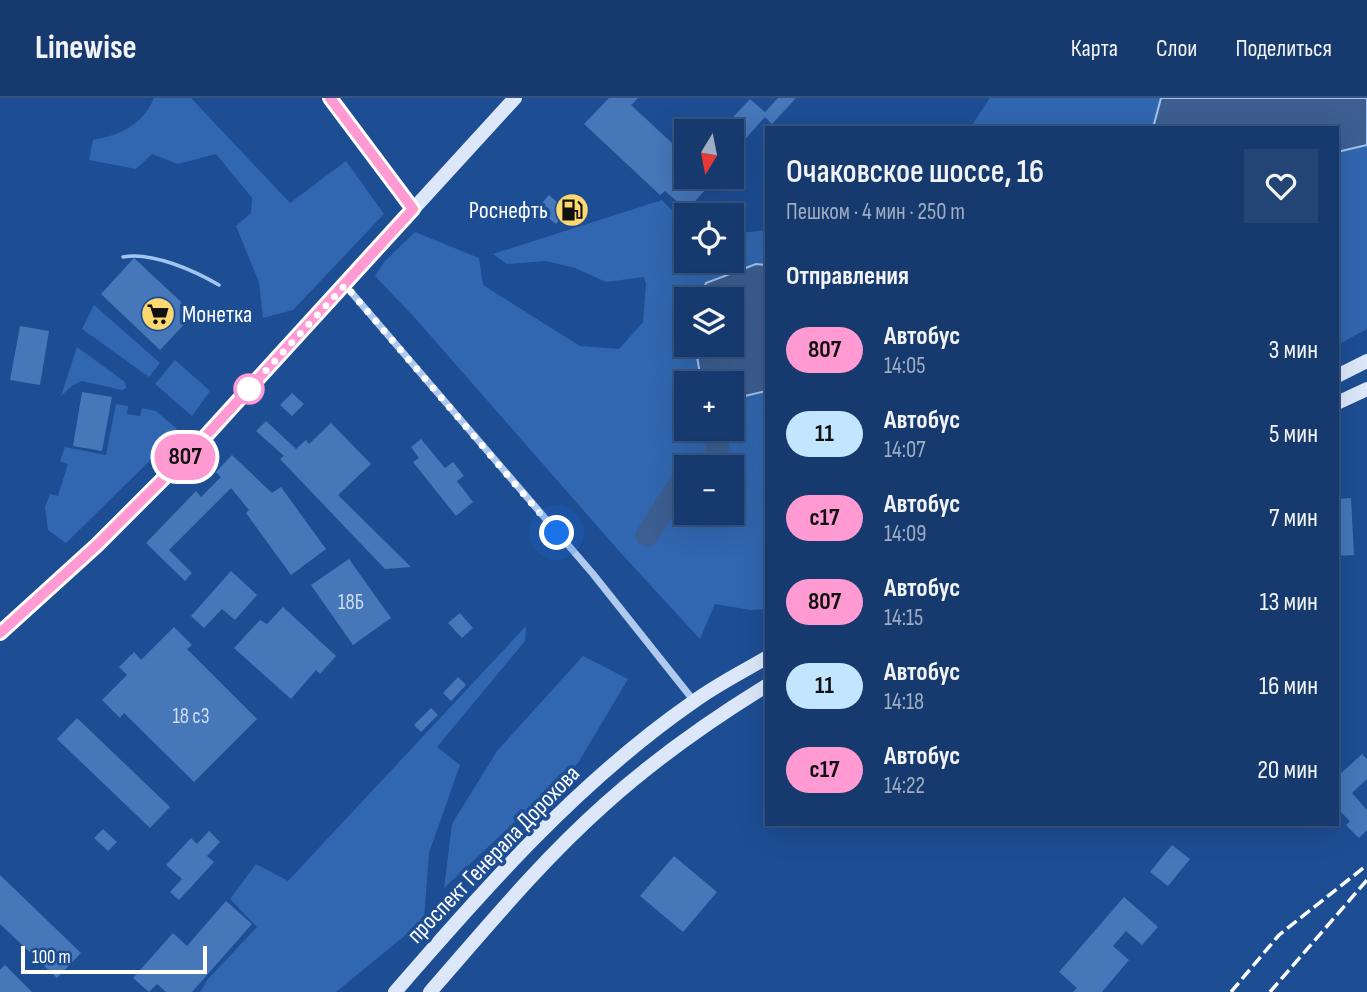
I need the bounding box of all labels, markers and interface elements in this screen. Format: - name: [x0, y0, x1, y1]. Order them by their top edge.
- text: Linewise: [35, 28, 137, 68]
- text: Карта: [1071, 34, 1118, 63]
- text: Слои: [1156, 34, 1197, 63]
- text: Поделиться: [1235, 34, 1332, 63]
- north arrow: [674, 119, 744, 189]
- map controls: [674, 119, 744, 525]
- button: heart: [1244, 149, 1318, 223]
- text: Очаковское шоссе, 16: [786, 152, 1044, 192]
- fuel station icon: Роснефть: [553, 191, 591, 229]
- place label: Роснефть: [469, 196, 548, 225]
- text: Пешком · 4 мин · 250 m: [786, 198, 965, 226]
- button: locate: [674, 203, 744, 273]
- text: Отправления: [786, 261, 909, 292]
- button: layers: [674, 287, 744, 357]
- supermarket icon: Монетка: [139, 295, 177, 333]
- place label: Монетка: [182, 300, 252, 329]
- text: Автобус: [884, 321, 960, 352]
- text: 807: [808, 335, 841, 364]
- text: 3 мин: [1269, 335, 1318, 366]
- text: 14:05: [884, 352, 925, 380]
- button: +: [674, 371, 744, 441]
- unlabelled marker: [234, 374, 264, 404]
- text: Автобус: [884, 405, 960, 436]
- text: 11: [815, 419, 834, 448]
- text: 5 мин: [1269, 419, 1318, 450]
- line badge: 807: [145, 434, 225, 480]
- text: 14:07: [884, 436, 925, 464]
- text: 807: [168, 442, 202, 471]
- button: −: [674, 455, 744, 525]
- text: Автобус: [884, 489, 960, 520]
- text: с17: [810, 503, 839, 532]
- text: 7 мин: [1269, 503, 1318, 534]
- your location: [539, 515, 574, 550]
- text: 14:09: [884, 520, 926, 548]
- text: Автобус: [884, 573, 960, 604]
- text: 807: [808, 587, 841, 616]
- text: 13 мин: [1259, 587, 1318, 618]
- house number: 18Б: [338, 590, 364, 615]
- text: 14:15: [884, 604, 923, 632]
- text: Автобус: [884, 657, 960, 688]
- text: 11: [815, 671, 834, 700]
- text: 16 мин: [1259, 671, 1318, 702]
- text: 14:18: [884, 688, 924, 716]
- house number: 18 с3: [172, 704, 210, 729]
- text: Автобус: [884, 741, 960, 772]
- text: с17: [810, 755, 839, 784]
- text: 20 мин: [1257, 755, 1318, 786]
- street label: проспект Генерала Дорохова: [401, 759, 586, 949]
- text: 14:22: [884, 772, 925, 800]
- scale bar: [21, 943, 206, 975]
- text: 100 m: [32, 946, 71, 969]

